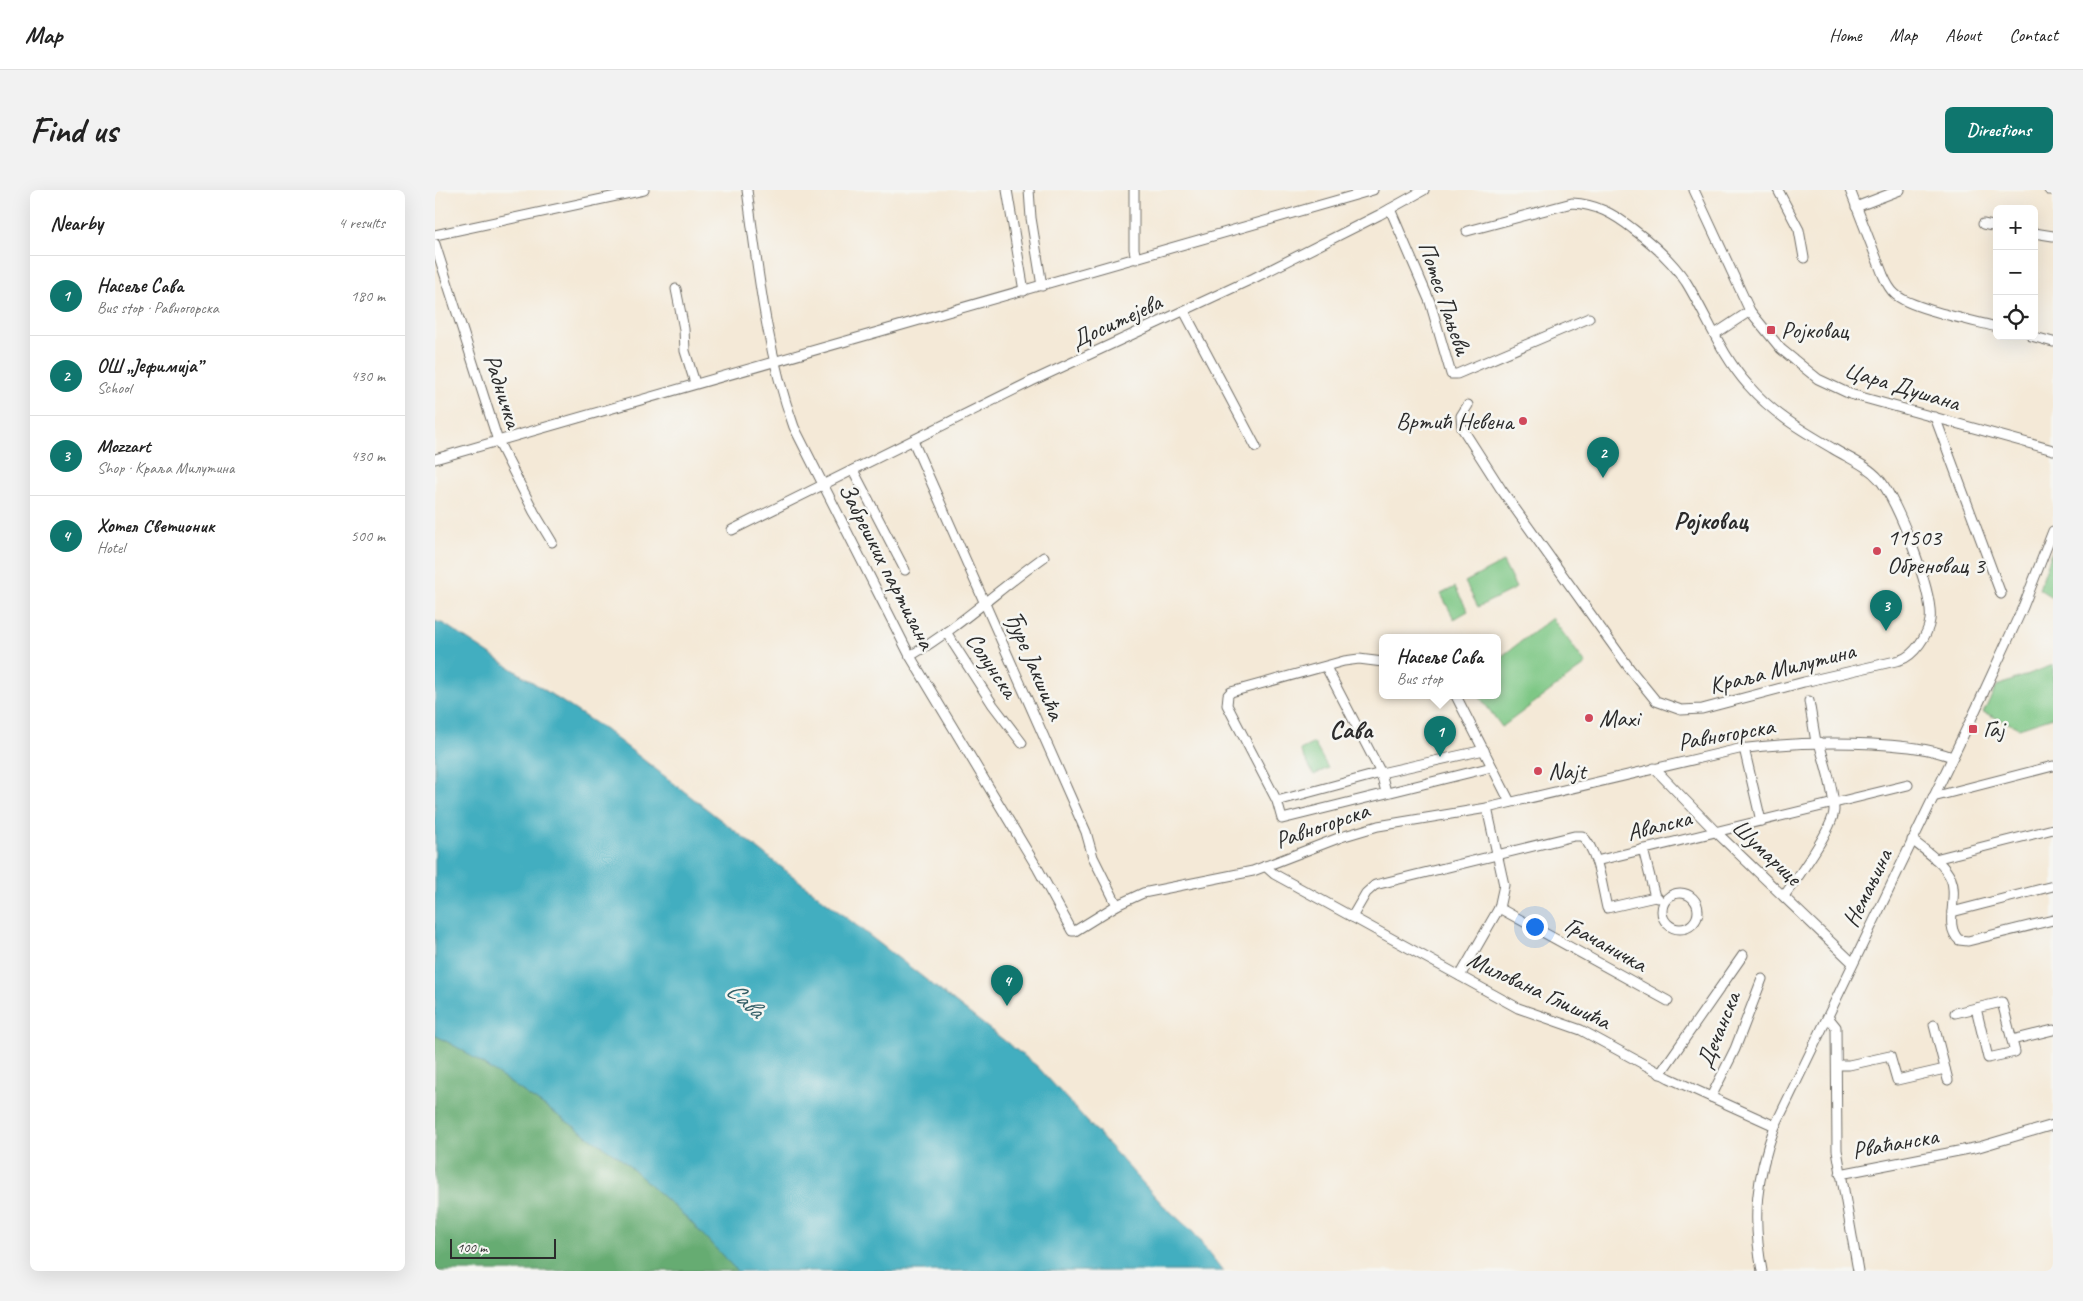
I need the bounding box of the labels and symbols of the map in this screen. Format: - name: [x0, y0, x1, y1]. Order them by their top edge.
- street label: Потес Пањеви: [1412, 237, 1479, 360]
- street label: Доситејева: [1066, 286, 1167, 355]
- place label: Ројковац: [1781, 315, 1850, 345]
- marker: Ројковац: [1765, 324, 1777, 336]
- street label: Радничка: [477, 350, 530, 434]
- street label: Цара Душана: [1841, 354, 1965, 418]
- place label: Вртић Невена: [1396, 406, 1515, 436]
- marker: Вртић Невена: [1517, 415, 1529, 427]
- pin: 2: [1587, 437, 1619, 478]
- street label: Забрешких партизана: [832, 478, 943, 656]
- district label: Ројковац: [1674, 505, 1749, 537]
- place label: 11503 Обреновац 3: [1887, 522, 1987, 580]
- marker: 11503 Обреновац 3: [1871, 545, 1883, 557]
- pin: 3: [1870, 590, 1902, 631]
- street label: Ђуре Јакшића: [999, 606, 1072, 725]
- street label: Солунска: [959, 626, 1026, 705]
- street label: Краља Милутина: [1706, 635, 1859, 701]
- place label: Maxi: [1599, 703, 1642, 733]
- street label: Равногорска: [1675, 711, 1778, 757]
- marker: Maxi: [1583, 712, 1595, 724]
- district label: Сава: [1329, 714, 1375, 746]
- place label: Гај: [1983, 714, 2007, 744]
- pin: 1: [1424, 716, 1456, 757]
- marker: Гај: [1967, 723, 1979, 735]
- place label: Najt: [1548, 756, 1588, 786]
- marker: Najt: [1532, 765, 1544, 777]
- street label: Равногорска: [1271, 794, 1374, 855]
- street label: Авалска: [1624, 802, 1696, 847]
- street label: Шумарице: [1726, 812, 1810, 893]
- street label: Немањина: [1835, 843, 1899, 932]
- street label: Грачаничка: [1560, 909, 1654, 980]
- your location: [1522, 914, 1548, 940]
- street label: Милована Глишића: [1463, 944, 1617, 1037]
- pin: 4: [991, 965, 1023, 1006]
- water label: Сава: [720, 974, 773, 1027]
- street label: Дечанска: [1689, 985, 1748, 1073]
- street label: Рваћанска: [1850, 1120, 1942, 1165]
- scale bar: [450, 1236, 556, 1259]

